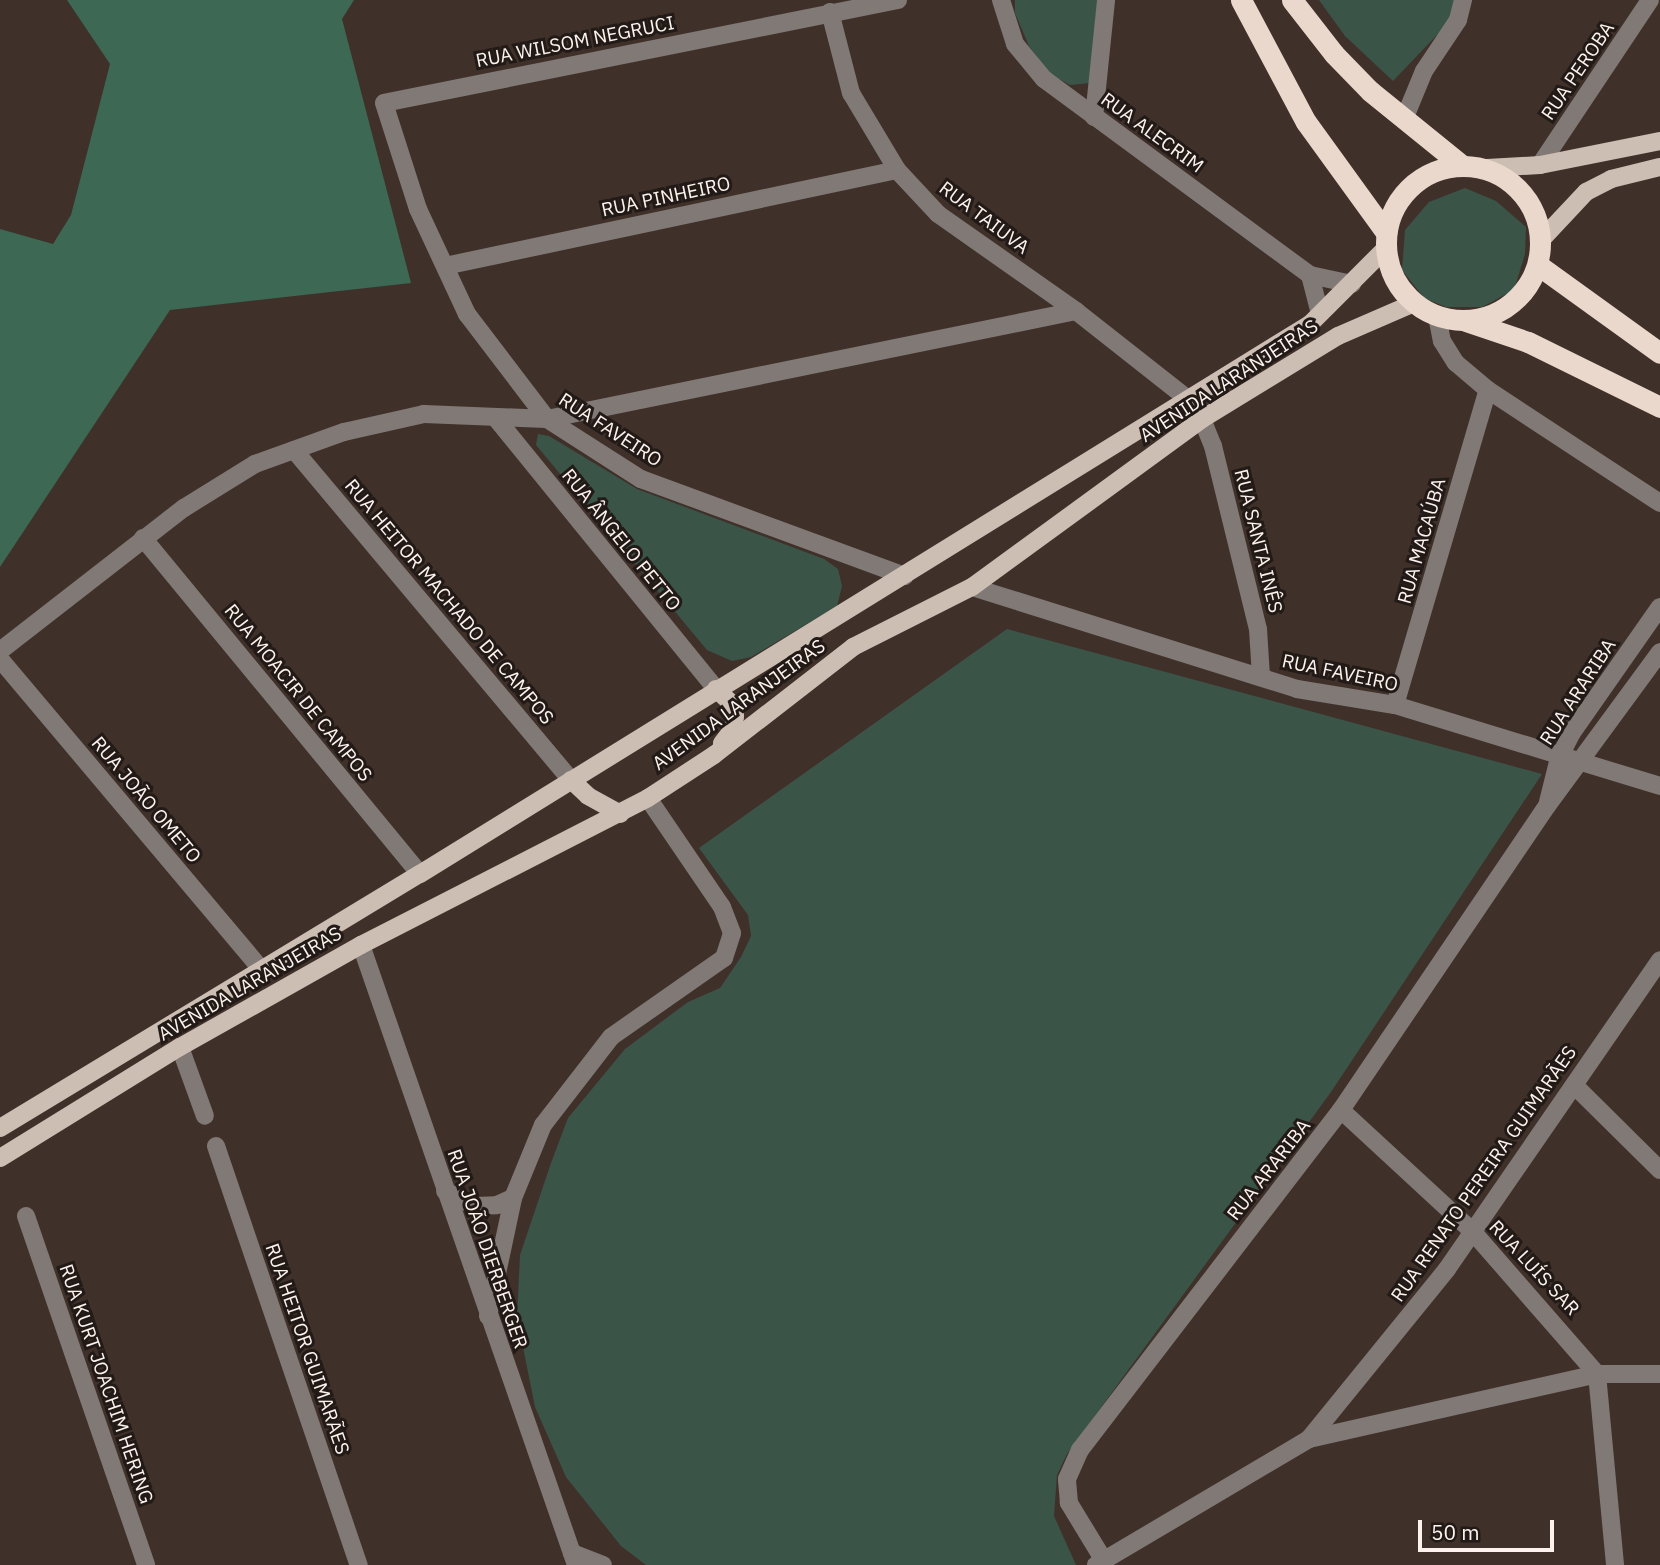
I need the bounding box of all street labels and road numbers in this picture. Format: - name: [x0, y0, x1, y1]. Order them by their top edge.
- street label: RUA WILSOM NEGRUCI: [474, 12, 676, 72]
- street label: RUA PEROBA: [1537, 18, 1619, 124]
- street label: RUA ALECRIM: [1096, 88, 1208, 178]
- street label: RUA PINHEIRO: [599, 172, 733, 222]
- street label: RUA TAIUVA: [935, 177, 1033, 259]
- street label: AVENIDA LARANJEIRAS: [1136, 315, 1322, 447]
- street label: RUA FAVEIRO: [554, 388, 666, 472]
- street label: RUA ÂNGELO PETTO: [557, 464, 685, 616]
- street label: RUA SANTA INÊS: [1229, 467, 1287, 615]
- street label: RUA HEITOR MACHADO DE CAMPOS: [340, 475, 558, 729]
- street label: RUA MACAÚBA: [1393, 476, 1451, 606]
- street label: RUA MOACIR DE CAMPOS: [219, 600, 377, 786]
- street label: AVENIDA LARANJEIRAS: [648, 635, 830, 775]
- street label: RUA ARARIBA: [1535, 635, 1621, 749]
- street label: RUA FAVEIRO: [1280, 650, 1400, 696]
- street label: RUA JOÃO OMETO: [87, 732, 205, 868]
- street label: AVENIDA LARANJEIRAS: [154, 922, 346, 1046]
- street label: RUA RENATO PEREIRA GUIMARÃES: [1387, 1042, 1581, 1306]
- street label: RUA ARARIBA: [1222, 1115, 1316, 1225]
- street label: RUA JOÃO DIERBERGER: [442, 1146, 532, 1352]
- street label: RUA LUÍS SAR: [1484, 1216, 1584, 1320]
- street label: RUA HEITOR GUIMARÃES: [260, 1241, 354, 1457]
- street label: RUA KURT JOACHIM HERING: [54, 1261, 158, 1507]

